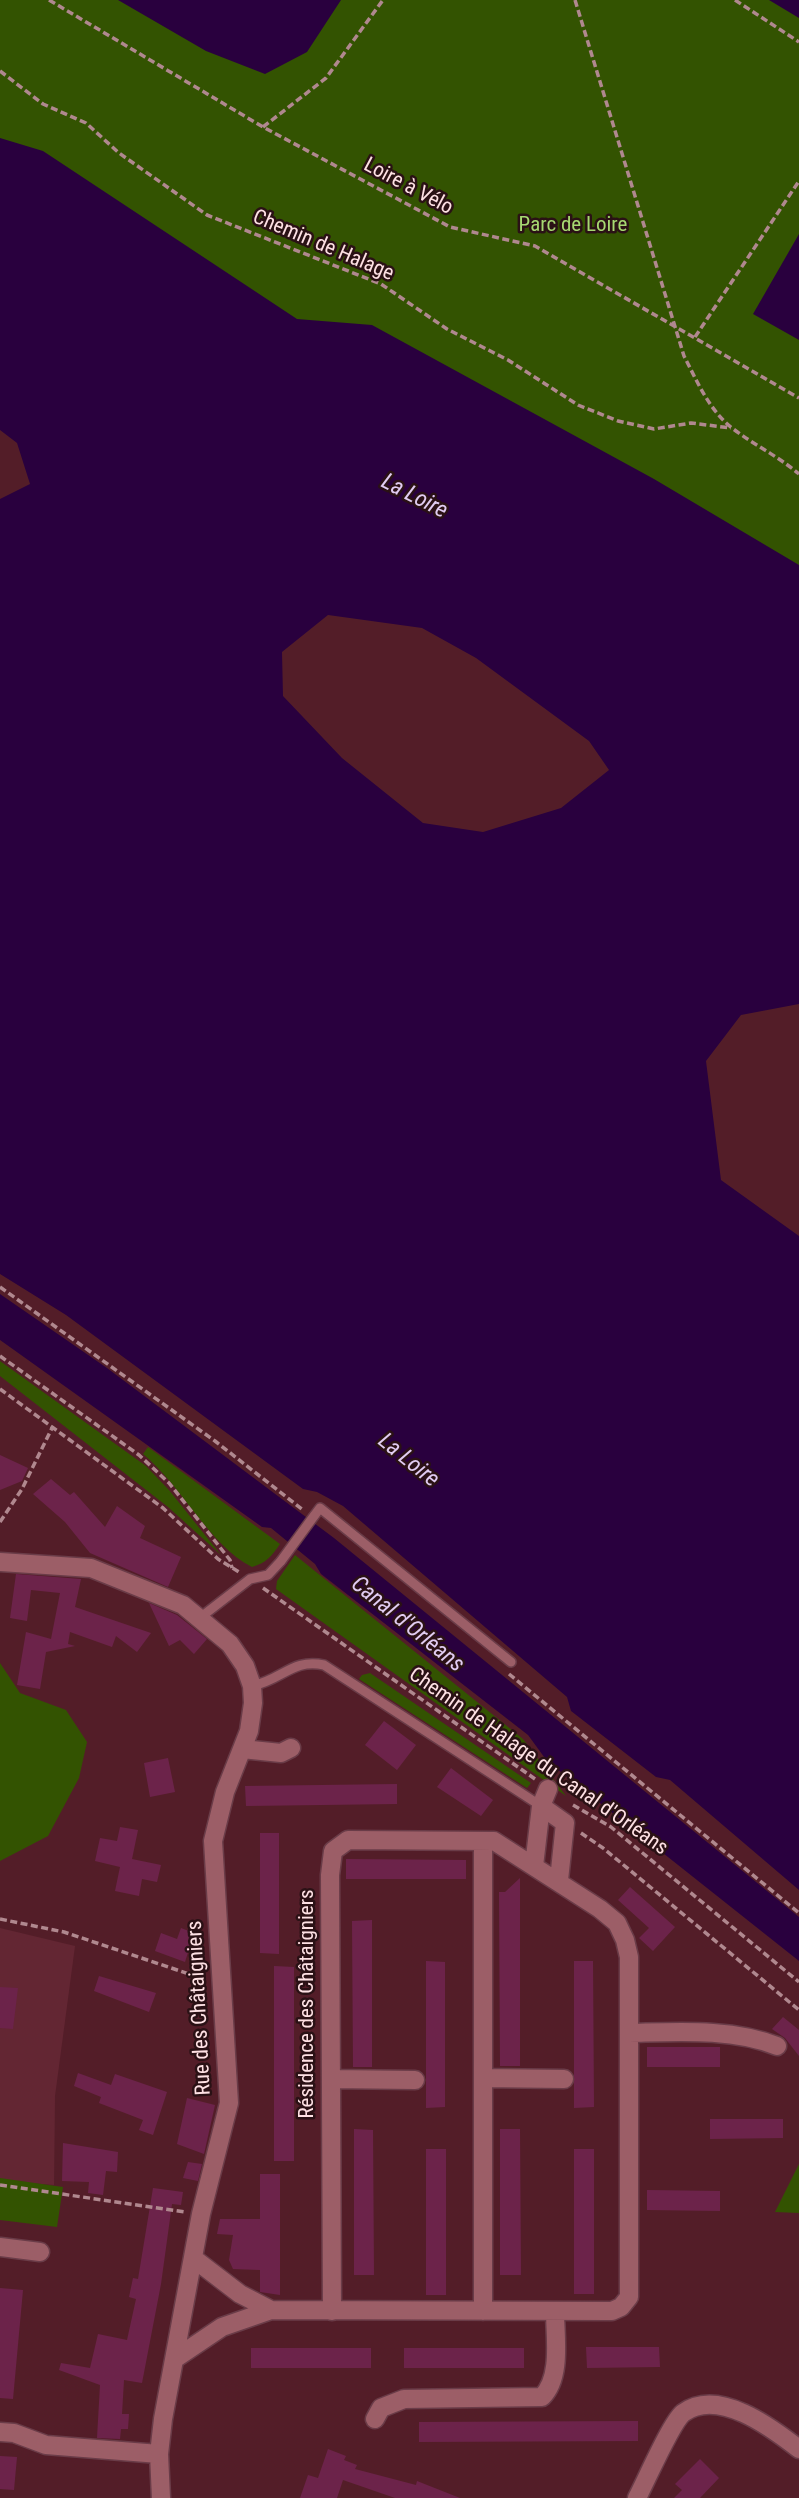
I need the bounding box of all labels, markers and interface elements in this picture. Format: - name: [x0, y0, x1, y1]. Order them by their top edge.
- street label: Loire à Vélo: [359, 153, 457, 221]
- street label: Chemin de Halage: [249, 205, 397, 287]
- park label: Parc de Loire: [519, 213, 627, 239]
- water label: La Loire: [376, 469, 452, 525]
- water label: La Loire: [372, 1428, 444, 1494]
- water label: Canal d'Orléans: [345, 1571, 469, 1679]
- street label: Chemin de Halage du Canal d'Orléans: [404, 1663, 672, 1861]
- street label: Résidence des Châtaigniers: [295, 1889, 321, 2119]
- street label: Rue des Châtaigniers: [183, 1920, 217, 2096]

